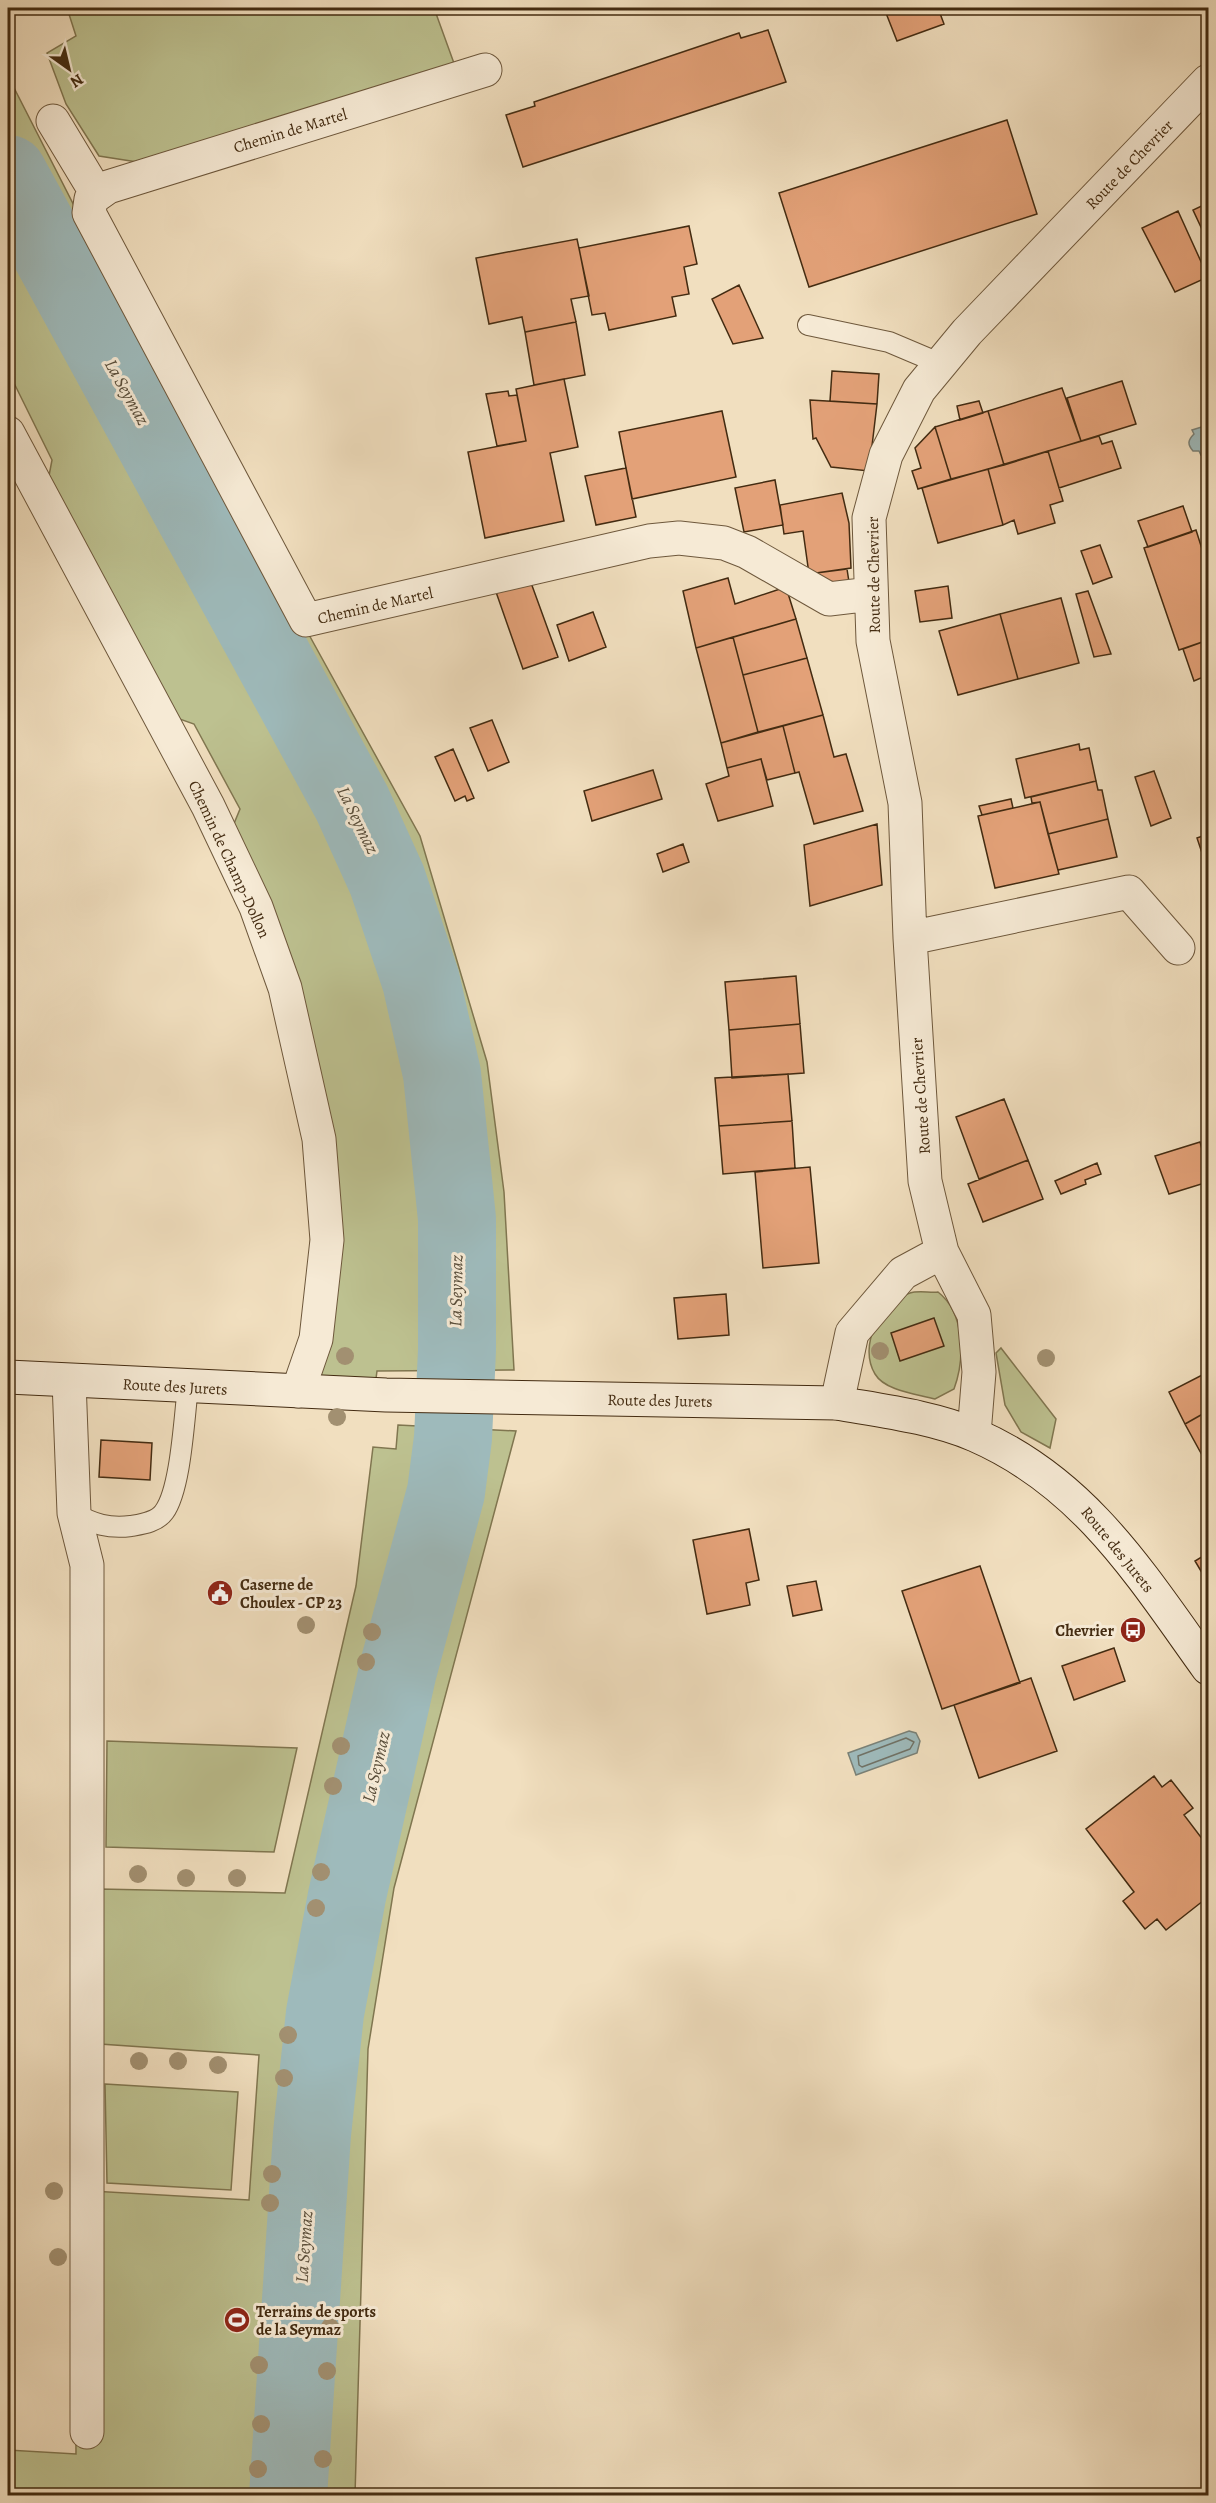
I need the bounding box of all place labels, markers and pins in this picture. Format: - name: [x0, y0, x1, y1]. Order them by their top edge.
- place label: Caserne de Choulex - CP 23: [240, 1574, 342, 1614]
- public building icon: Caserne de Choulex - CP 23: [205, 1578, 235, 1608]
- bus stop icon: Chevrier: [1118, 1615, 1148, 1645]
- place label: Chevrier: [1055, 1620, 1114, 1642]
- place label: Terrains de sports de la Seymaz: [256, 2301, 376, 2341]
- sports icon: Terrains de sports de la Seymaz: [222, 2305, 252, 2335]

